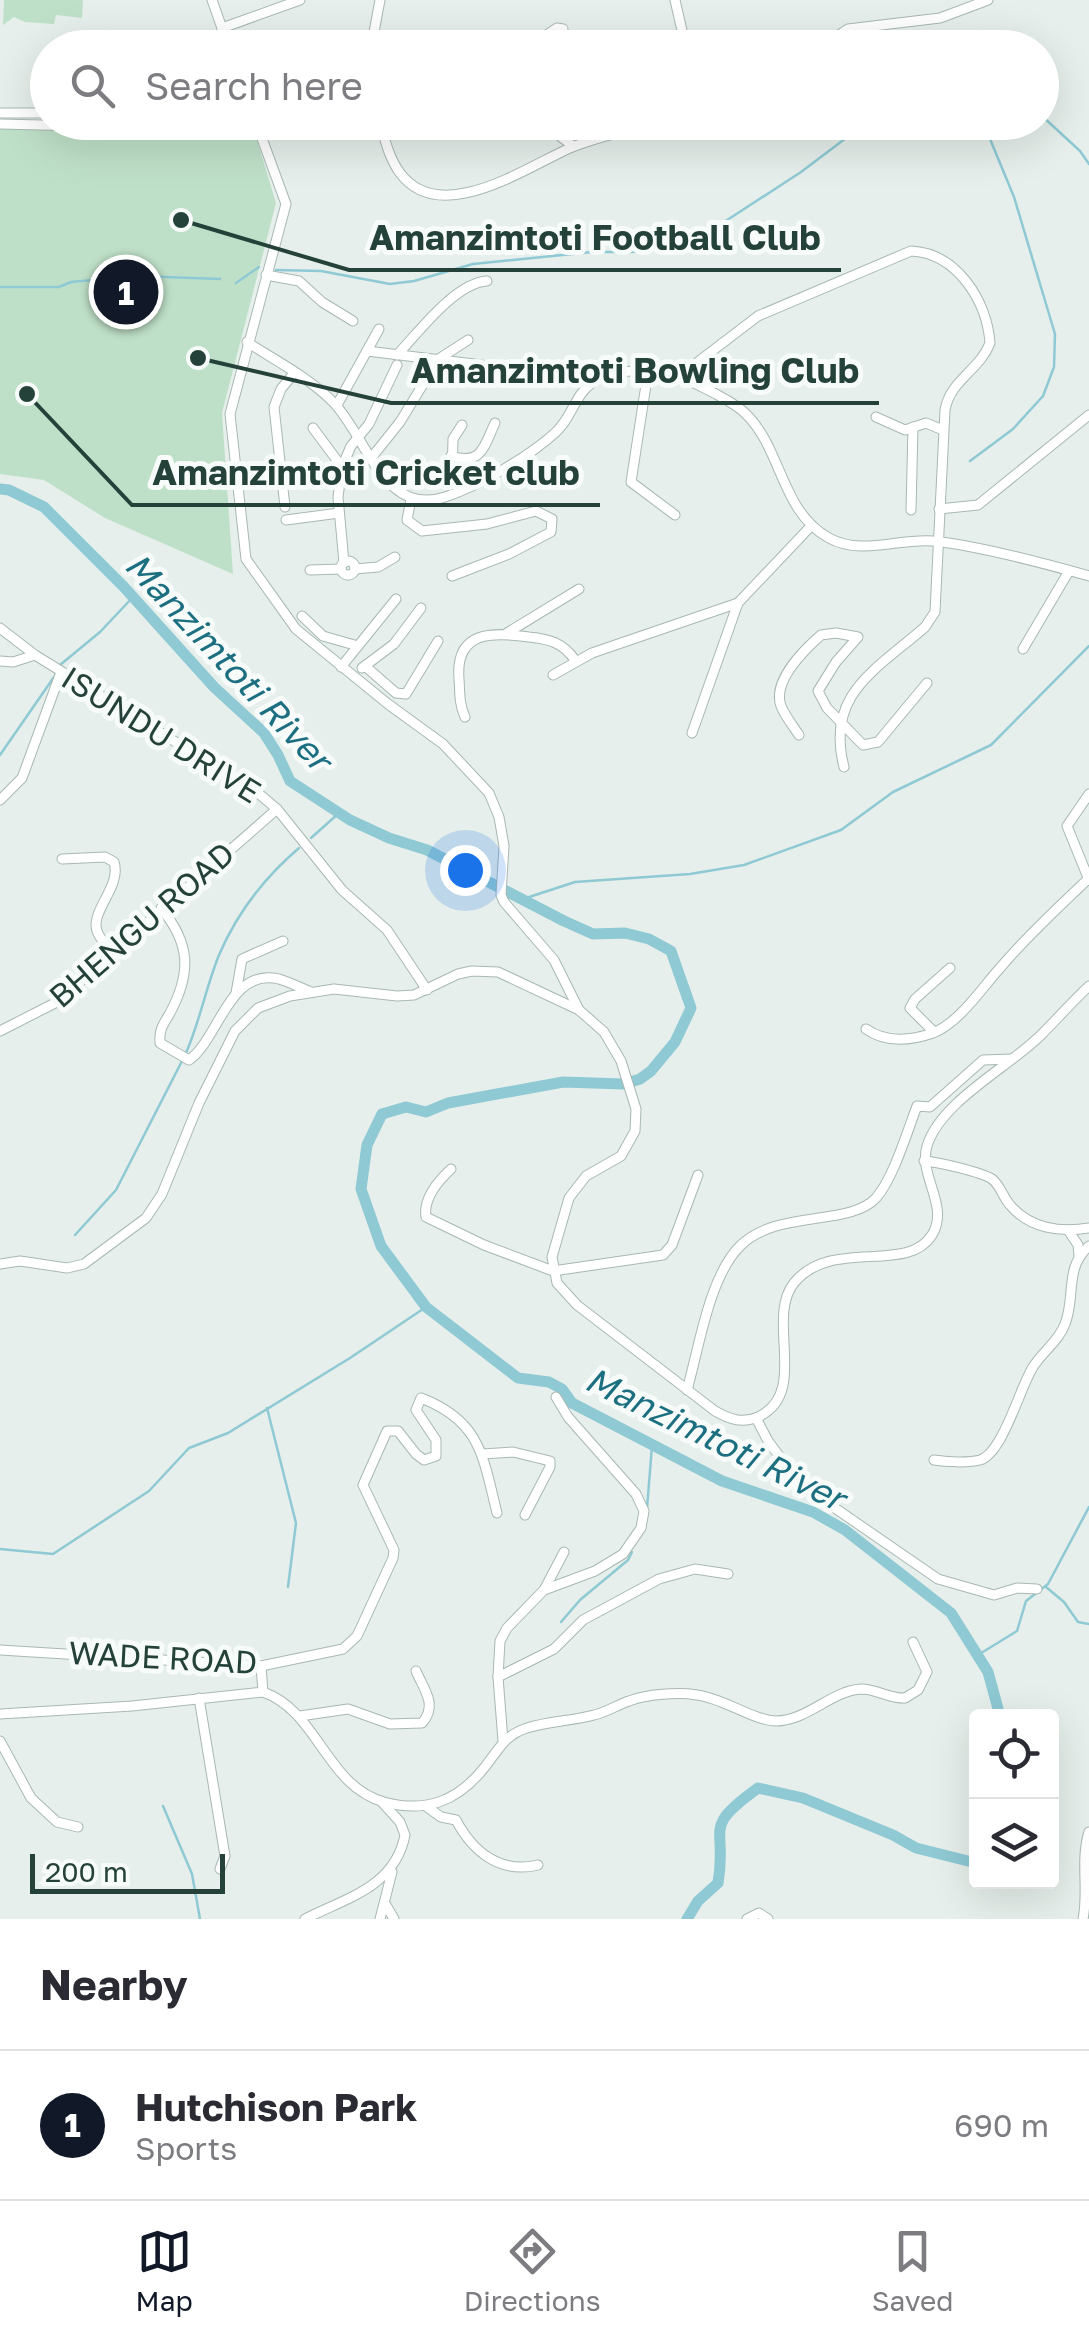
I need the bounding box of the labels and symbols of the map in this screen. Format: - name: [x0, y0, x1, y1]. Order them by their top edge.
- callout: Amanzimtoti Football Club: [349, 205, 841, 270]
- text: Amanzimtoti Football Club: [369, 216, 821, 258]
- pin: 1: [94, 254, 158, 330]
- callout: Amanzimtoti Bowling Club: [391, 338, 879, 403]
- text: Amanzimtoti Bowling Club: [411, 349, 859, 391]
- callout: Amanzimtoti Cricket club: [132, 440, 600, 505]
- text: Amanzimtoti Cricket club: [152, 451, 580, 493]
- water label: Manzimtoti River: [117, 544, 343, 782]
- street label: ISUNDU DRIVE: [55, 658, 268, 810]
- street label: BHENGU ROAD: [41, 834, 241, 1015]
- your location: [440, 845, 491, 896]
- water label: Manzimtoti River: [579, 1357, 855, 1521]
- street label: WADE ROAD: [68, 1633, 258, 1681]
- scale bar: [30, 1849, 225, 1894]

